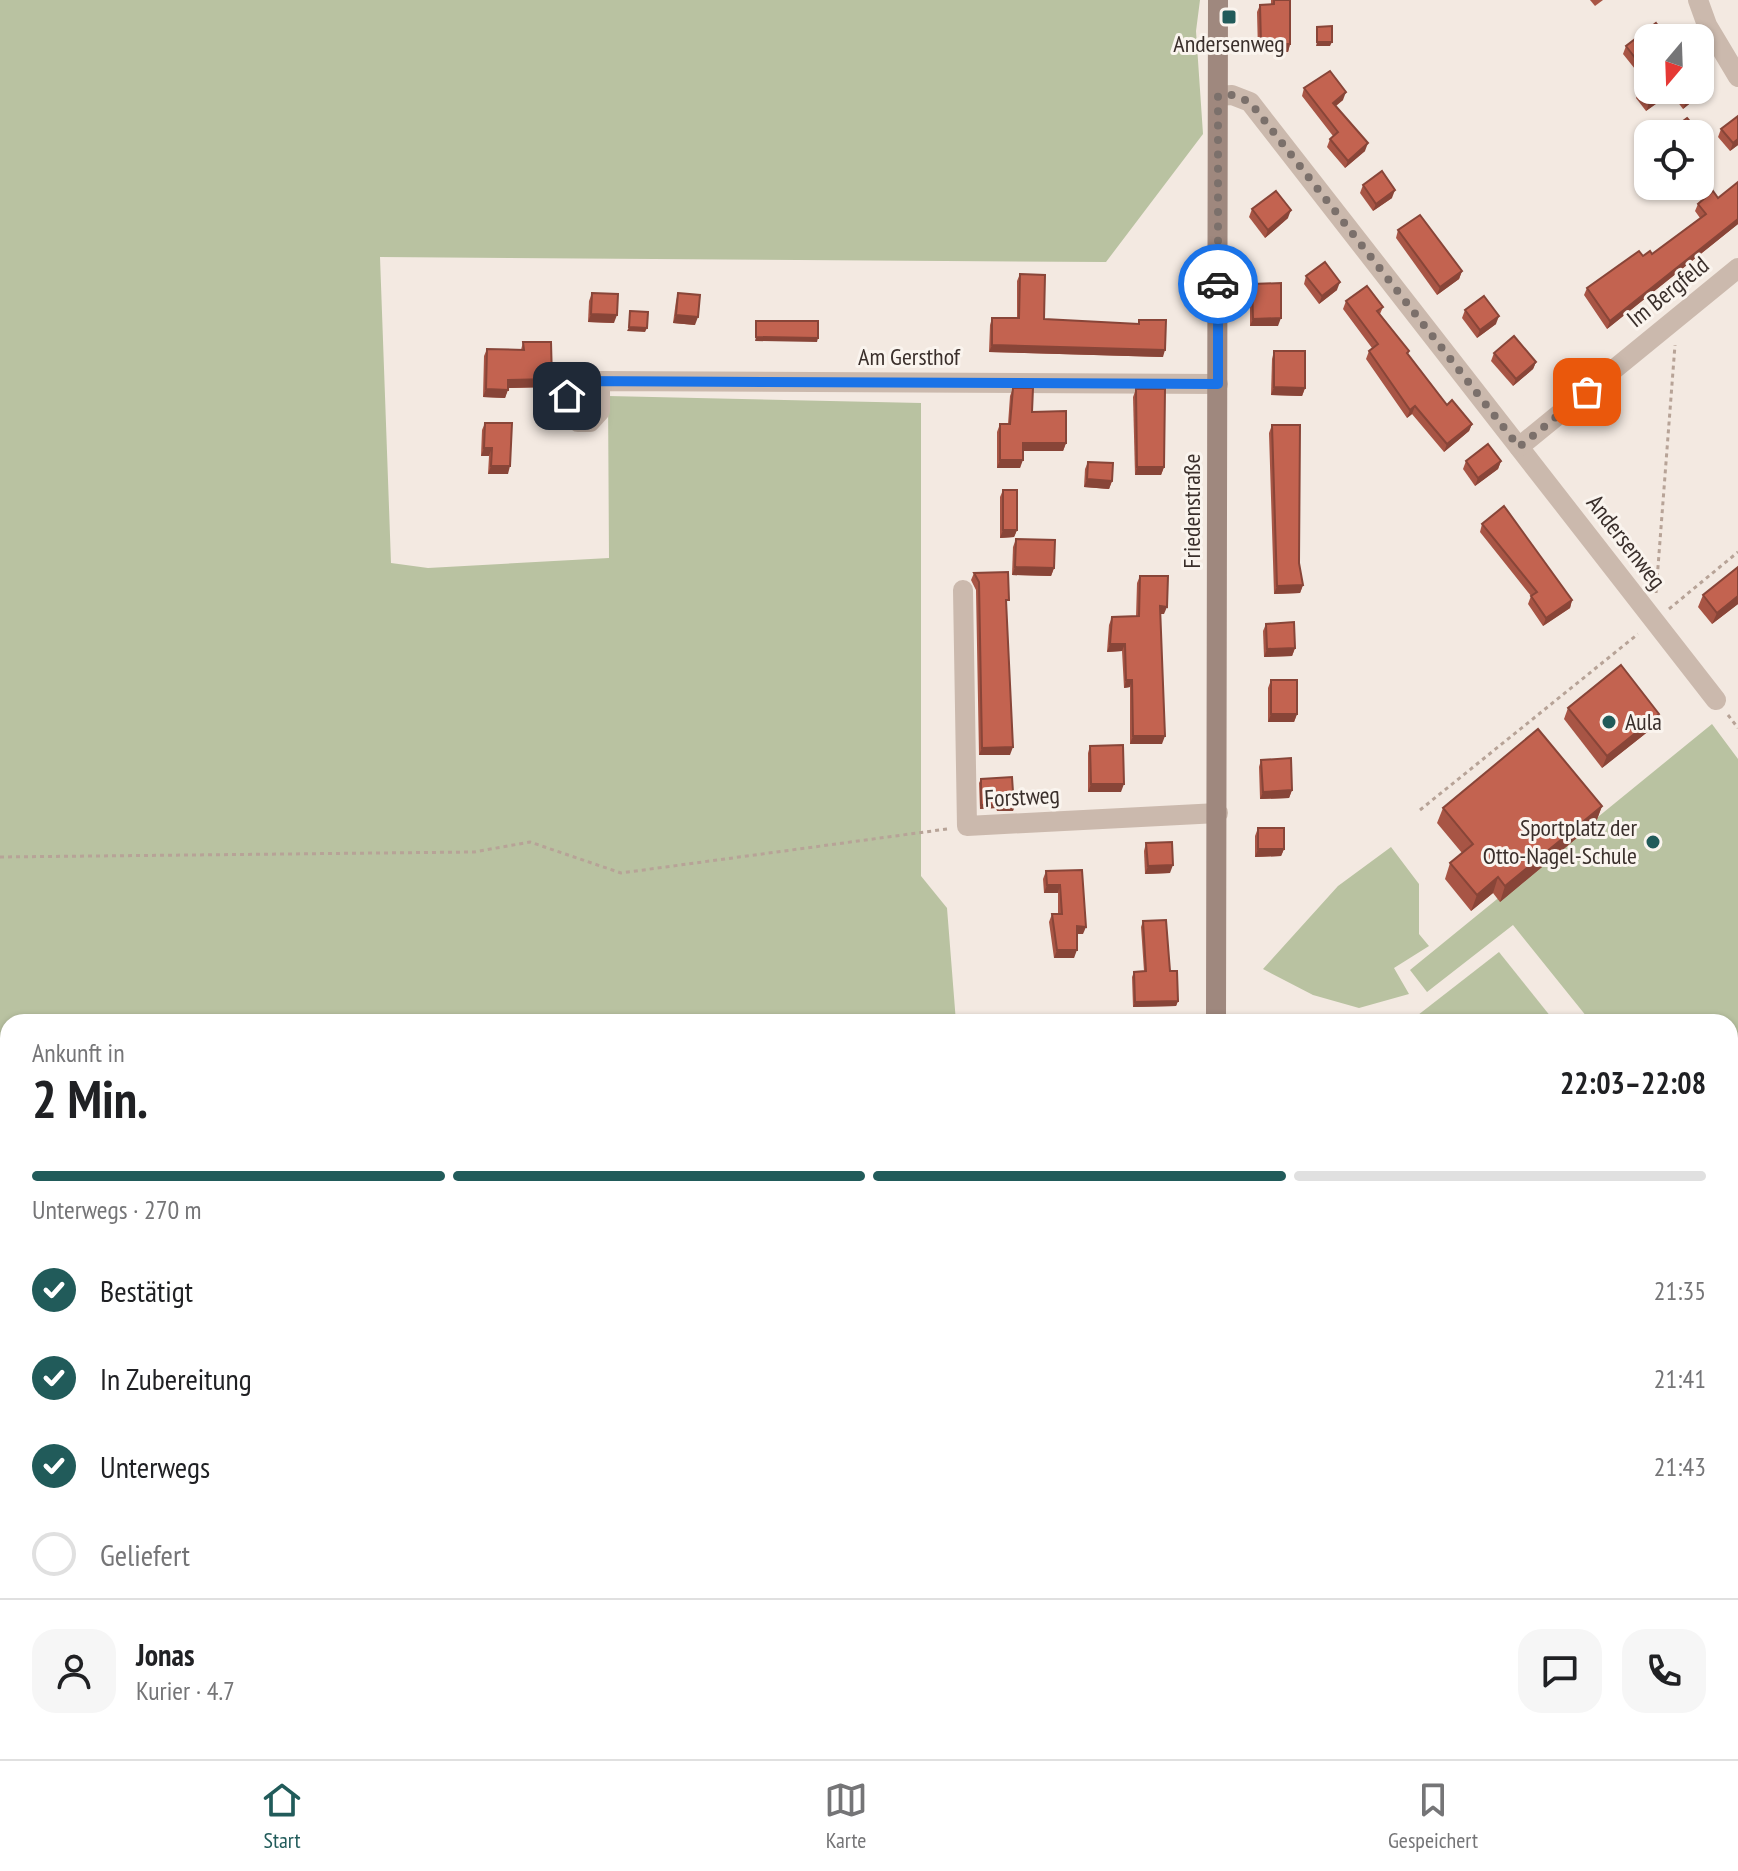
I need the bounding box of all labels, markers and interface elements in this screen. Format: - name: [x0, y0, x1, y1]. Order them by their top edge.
- marker: Andersenweg: [1220, 8, 1238, 26]
- north arrow: [1634, 24, 1714, 104]
- map controls: [1634, 24, 1714, 200]
- place label: Andersenweg: [1173, 28, 1285, 59]
- button: locate: [1634, 120, 1714, 200]
- courier: [1178, 244, 1258, 324]
- street label: Im Bergfeld: [1620, 249, 1715, 334]
- icon: car: [1196, 262, 1240, 306]
- street label: Am Gersthof: [858, 341, 961, 372]
- pin: [1553, 358, 1621, 426]
- pin: [533, 362, 601, 430]
- icon: bag: [1565, 370, 1609, 414]
- icon: home: [545, 374, 589, 418]
- street label: Friedenstraße: [1176, 454, 1207, 568]
- street label: Andersenweg: [1580, 488, 1673, 595]
- place label: Aula: [1625, 706, 1662, 737]
- marker: Aula: [1600, 713, 1618, 731]
- street label: Forstweg: [983, 779, 1061, 814]
- place label: Sportplatz der Otto-Nagel-Schule: [1483, 812, 1637, 871]
- marker: Sportplatz der Otto-Nagel-Schule: [1644, 833, 1662, 851]
- text: Ankunft in: [32, 1036, 125, 1069]
- text: 22:03–22:08: [1560, 1063, 1706, 1102]
- text: 2 Min.: [32, 1065, 148, 1132]
- text: Unterwegs · 270 m: [32, 1193, 202, 1226]
- icon: check: [32, 1268, 76, 1312]
- text: Bestätigt: [100, 1271, 193, 1310]
- text: 21:35: [1654, 1274, 1706, 1307]
- icon: check: [32, 1356, 76, 1400]
- text: In Zubereitung: [100, 1359, 252, 1398]
- text: 21:41: [1654, 1362, 1706, 1395]
- icon: check: [32, 1444, 76, 1488]
- text: Unterwegs: [100, 1447, 210, 1486]
- text: 21:43: [1654, 1450, 1706, 1483]
- text: Geliefert: [100, 1535, 190, 1574]
- button: person: [32, 1629, 116, 1713]
- button: chat: [1518, 1629, 1602, 1713]
- button: phone: [1622, 1629, 1706, 1713]
- text: Jonas: [136, 1635, 194, 1674]
- text: Kurier · 4.7: [136, 1674, 235, 1707]
- tab: Start: [260, 1778, 304, 1854]
- tab: Karte: [824, 1778, 868, 1854]
- tab: Gespeichert: [1388, 1778, 1478, 1854]

